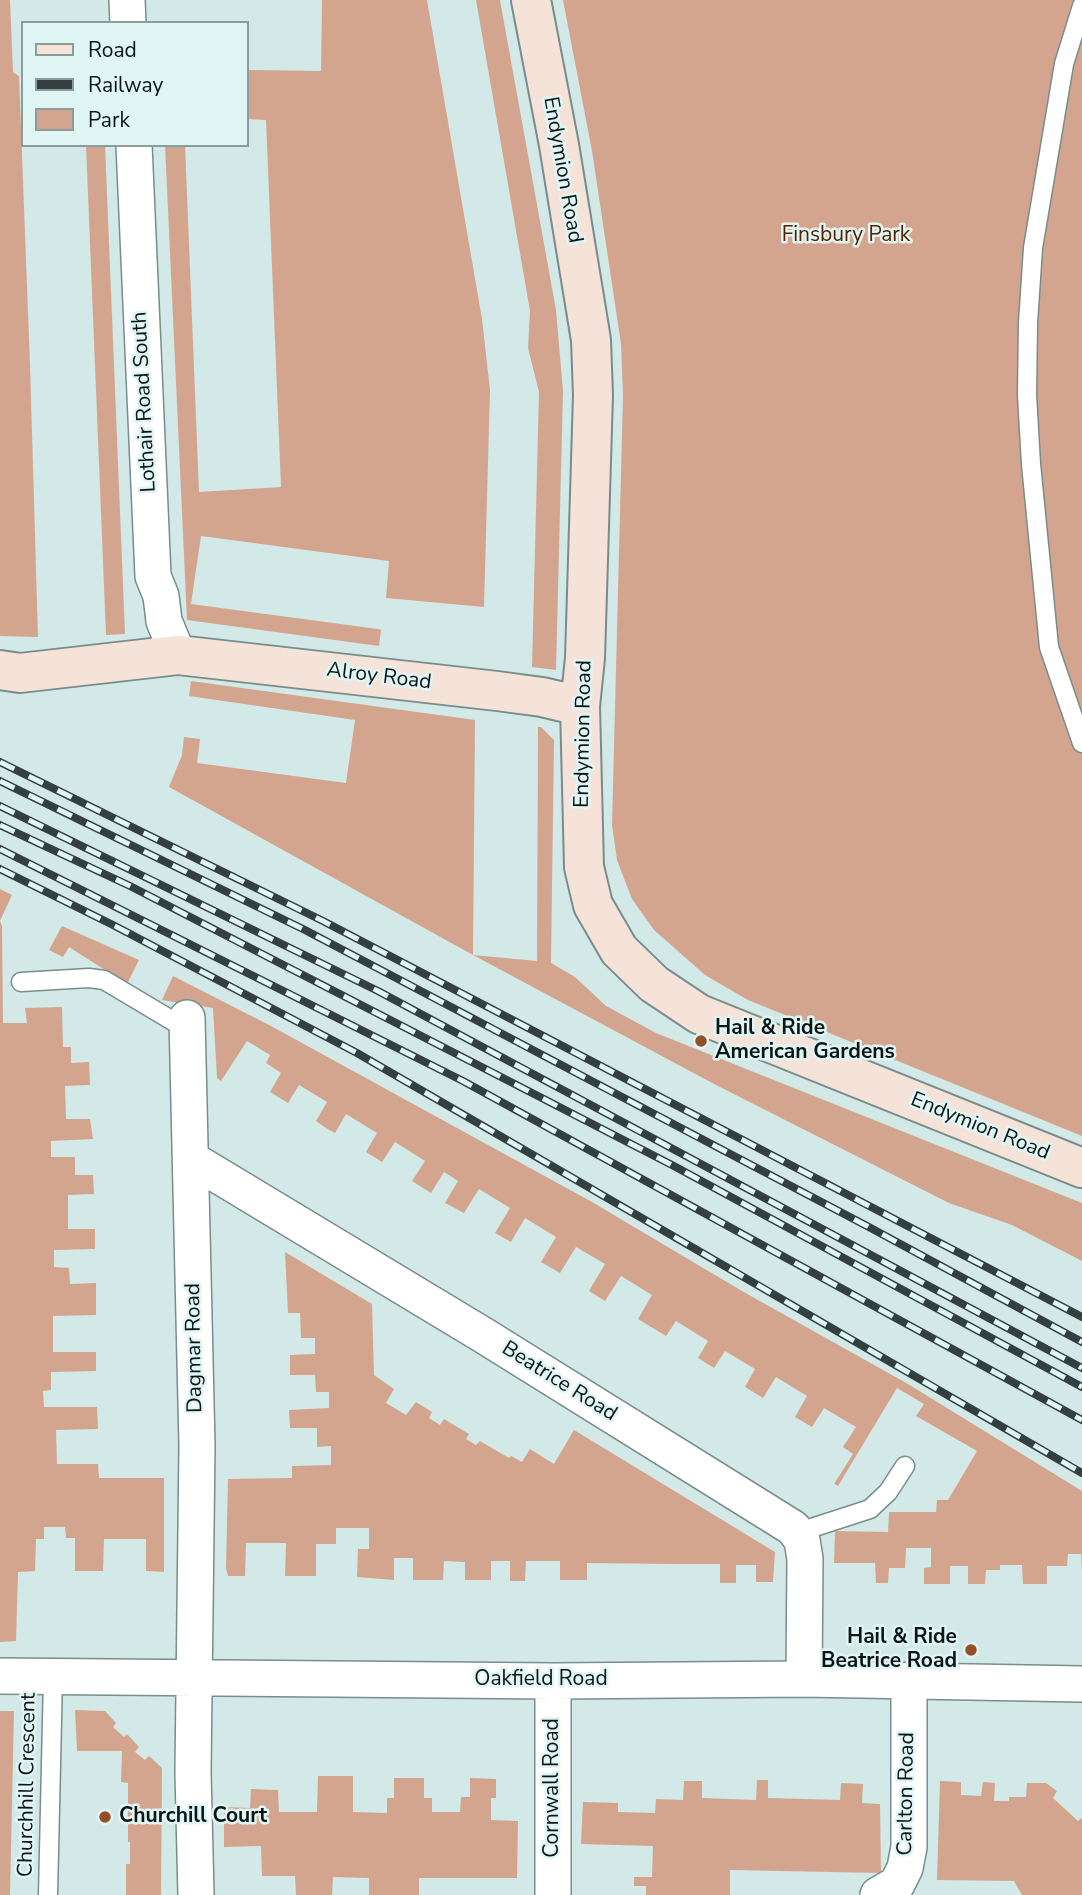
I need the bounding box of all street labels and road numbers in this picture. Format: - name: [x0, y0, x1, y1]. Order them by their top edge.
- street label: Endymion Road: [537, 95, 587, 245]
- street label: Lothair Road South: [128, 311, 162, 493]
- street label: Alroy Road: [325, 658, 433, 696]
- street label: Endymion Road: [570, 660, 598, 808]
- street label: Endymion Road: [907, 1088, 1053, 1166]
- street label: Dagmar Road: [181, 1283, 209, 1413]
- street label: Beatrice Road: [497, 1337, 621, 1427]
- street label: Oakfield Road: [474, 1667, 608, 1693]
- street label: Churchhill Crescent: [14, 1693, 42, 1877]
- street label: Cornwall Road: [540, 1718, 566, 1858]
- street label: Carlton Road: [893, 1732, 921, 1856]

